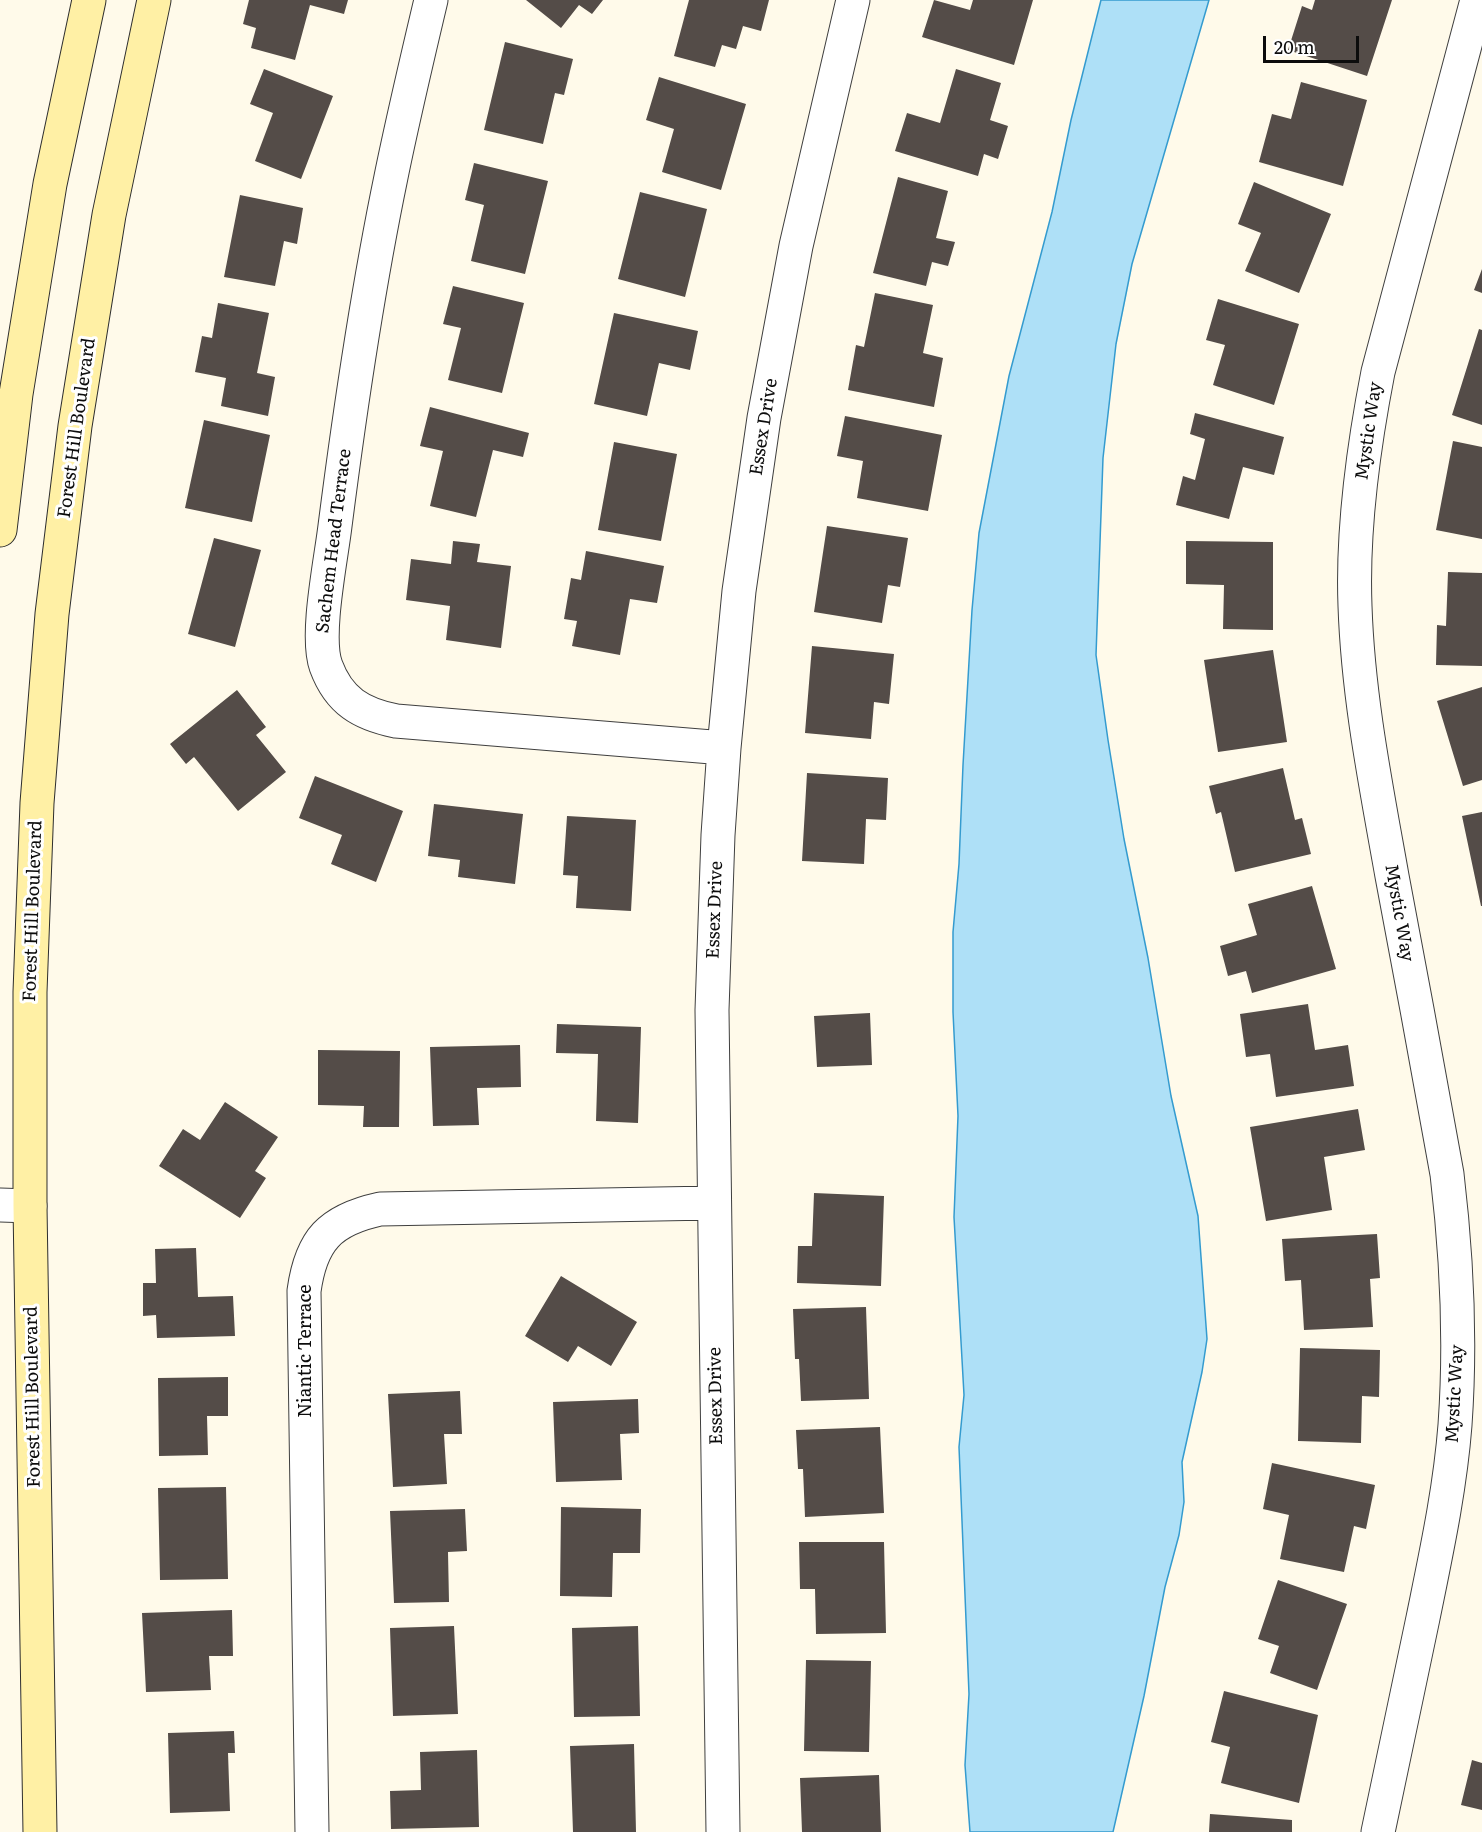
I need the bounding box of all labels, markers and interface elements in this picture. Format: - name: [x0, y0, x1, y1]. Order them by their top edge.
- scale bar: [1266, 24, 1362, 62]
- text: 20 m: [1274, 33, 1315, 60]
- street label: Forest Hill Boulevard: [54, 337, 100, 519]
- street label: Essex Drive: [746, 377, 782, 477]
- street label: Mystic Way: [1351, 381, 1387, 481]
- street label: Sachem Head Terrace: [312, 448, 356, 634]
- street label: Forest Hill Boulevard: [19, 820, 47, 1002]
- street label: Essex Drive: [702, 861, 728, 959]
- street label: Mystic Way: [1380, 862, 1418, 964]
- street label: Niantic Terrace: [295, 1284, 317, 1418]
- street label: Forest Hill Boulevard: [21, 1306, 45, 1488]
- street label: Mystic Way: [1442, 1344, 1468, 1444]
- street label: Essex Drive: [704, 1347, 728, 1445]

